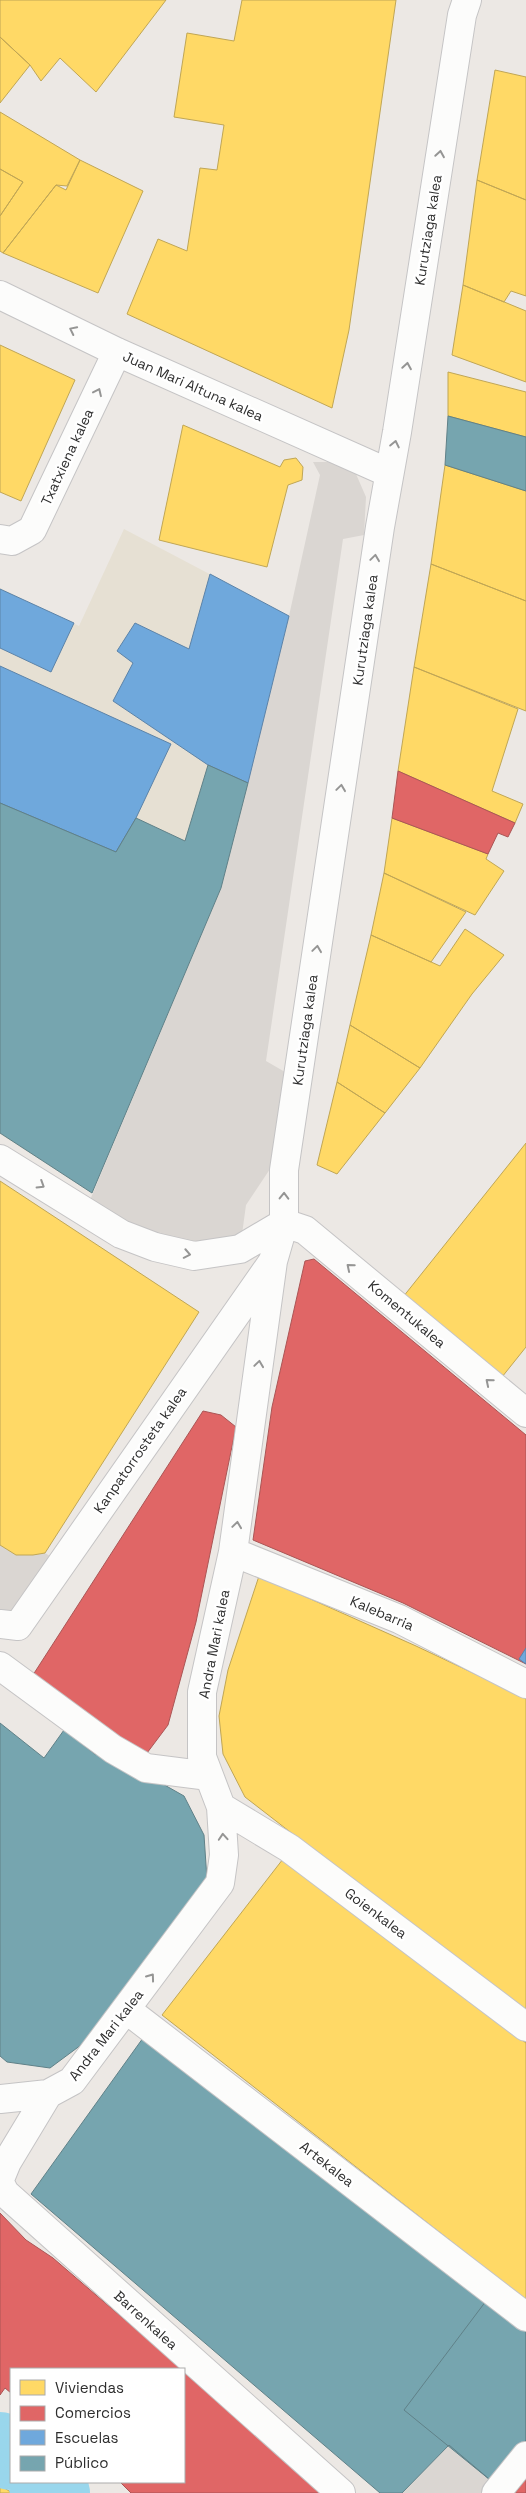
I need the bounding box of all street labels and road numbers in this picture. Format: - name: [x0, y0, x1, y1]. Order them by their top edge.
- street label: Kurutziaga kalea: [410, 173, 446, 287]
- street label: Juan Mari Altuna kalea: [120, 347, 266, 425]
- street label: Txatxiena kalea: [37, 406, 97, 508]
- street label: Kurutziaga kalea: [348, 573, 382, 687]
- street label: Kurutziaga kalea: [288, 973, 322, 1087]
- street label: Komentukalea: [365, 1276, 449, 1352]
- street label: Kanpatorrosteta kalea: [90, 1383, 190, 1517]
- street label: Andra Mari kalea: [195, 1588, 233, 1700]
- street label: Kalebarria: [347, 1592, 417, 1634]
- street label: Goienkalea: [341, 1884, 411, 1942]
- street label: Andra Mari kalea: [65, 1986, 147, 2084]
- street label: Artekalea: [296, 2137, 358, 2191]
- street label: Barrenkalea: [110, 2287, 182, 2353]

